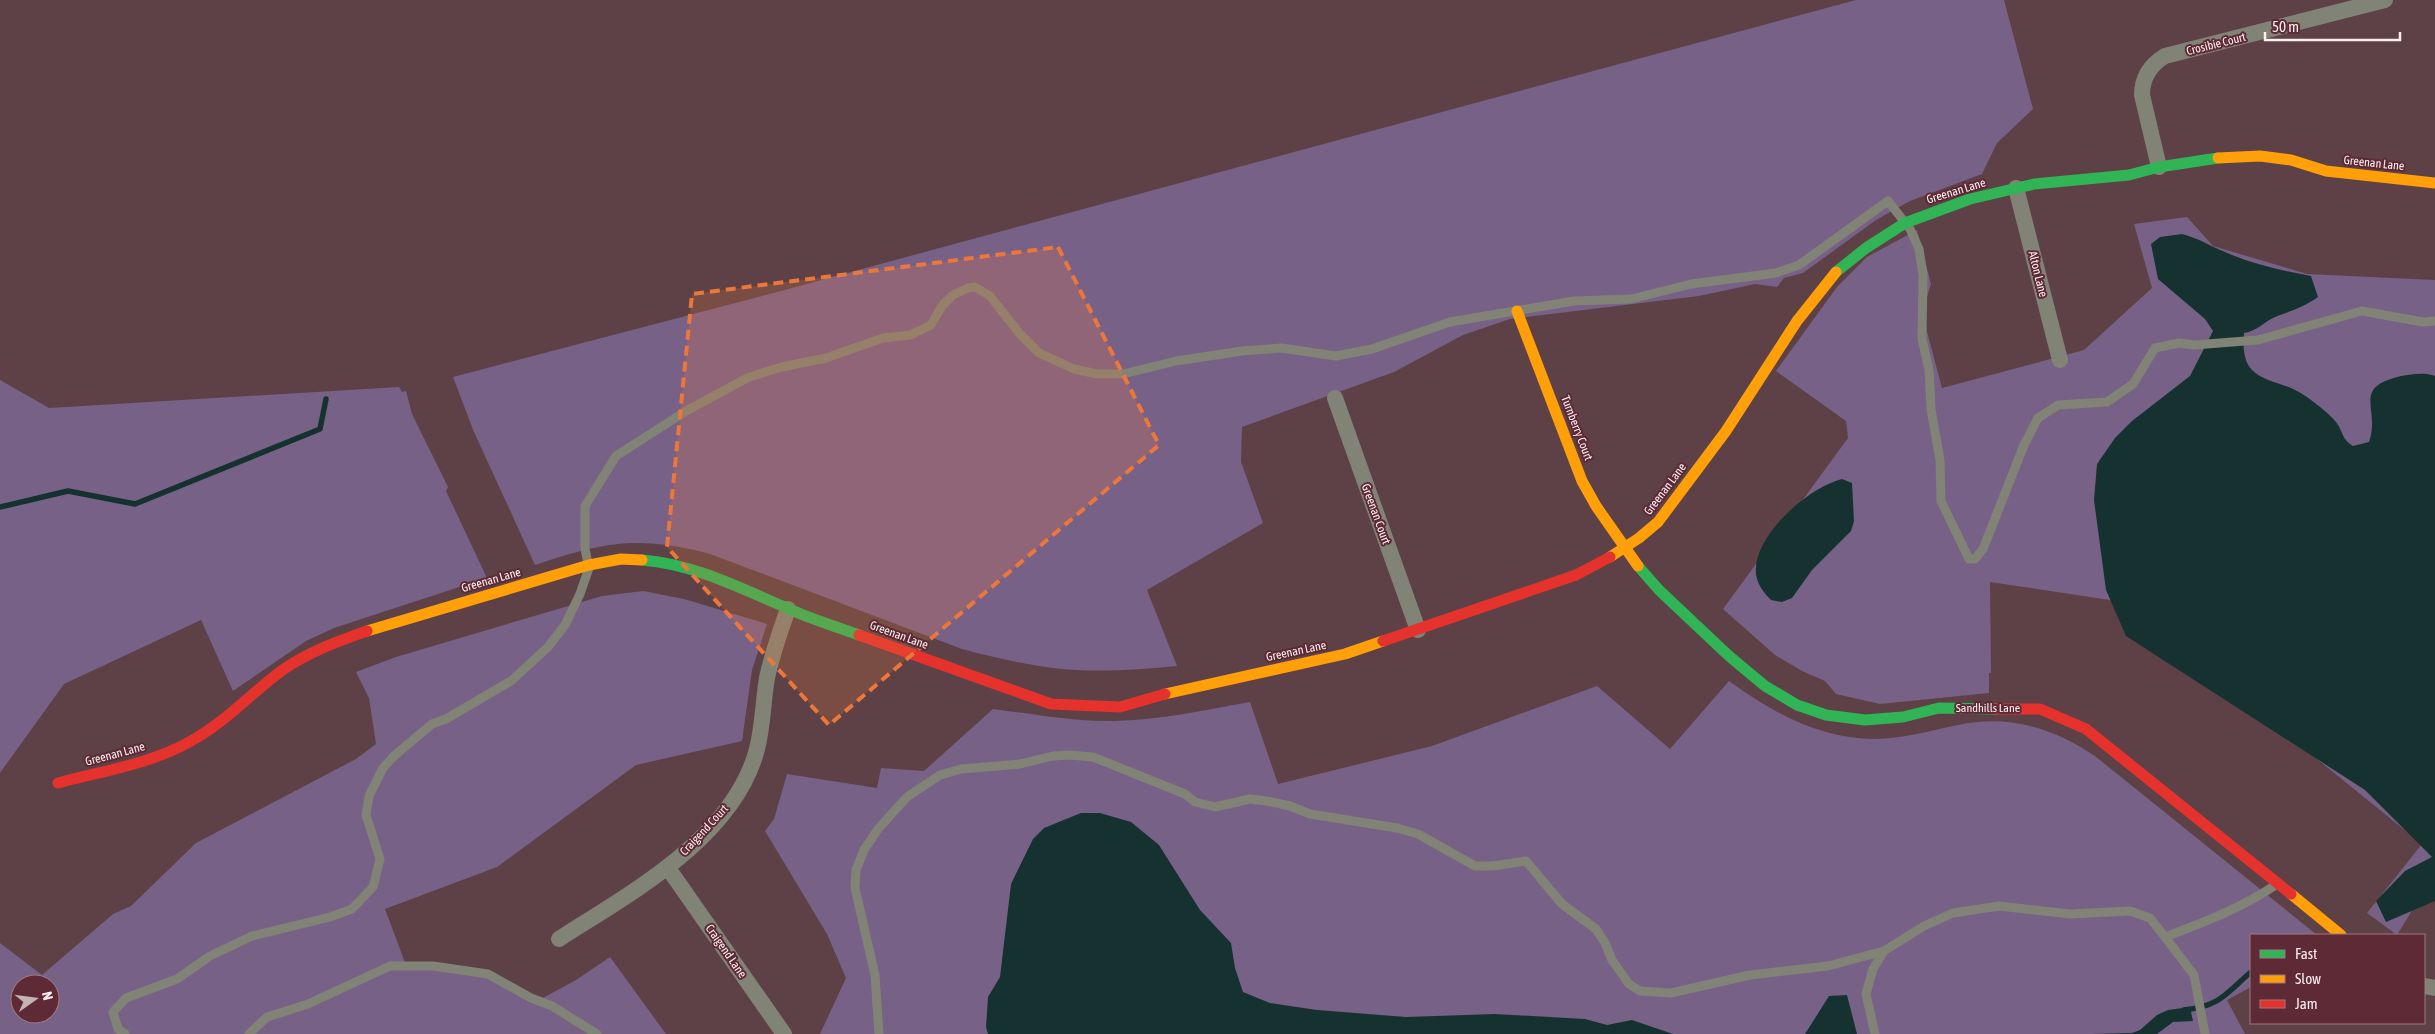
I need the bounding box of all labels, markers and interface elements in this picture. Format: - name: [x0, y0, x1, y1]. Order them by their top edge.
- scale bar: [2265, 10, 2400, 42]
- text: 50 m: [2272, 18, 2299, 35]
- street label: Crosibie Court: [2185, 30, 2248, 58]
- street label: Greenan Lane: [2343, 153, 2405, 173]
- street label: Greenan Lane: [1925, 175, 1987, 207]
- street label: Alton Lane: [2026, 250, 2050, 298]
- street label: Turnberry Court: [1558, 394, 1596, 463]
- street label: Greenan Lane: [1641, 460, 1689, 518]
- street label: Greenan Court: [1359, 482, 1394, 547]
- street label: Greenan Lane: [460, 565, 522, 595]
- street label: Greenan Lane: [868, 618, 930, 652]
- street label: Greenan Lane: [1265, 638, 1327, 664]
- street label: Sandhills Lane: [1956, 701, 2020, 715]
- street label: Greenan Lane: [84, 739, 146, 769]
- street label: Craigend Court: [677, 801, 731, 858]
- street label: Craigend Lane: [702, 922, 750, 980]
- legend: [2250, 934, 2425, 1024]
- text: Fast: [2295, 945, 2317, 962]
- text: Slow: [2295, 970, 2321, 987]
- north arrow: [10, 974, 60, 1024]
- text: N: [39, 990, 56, 1002]
- text: Jam: [2295, 995, 2318, 1012]

